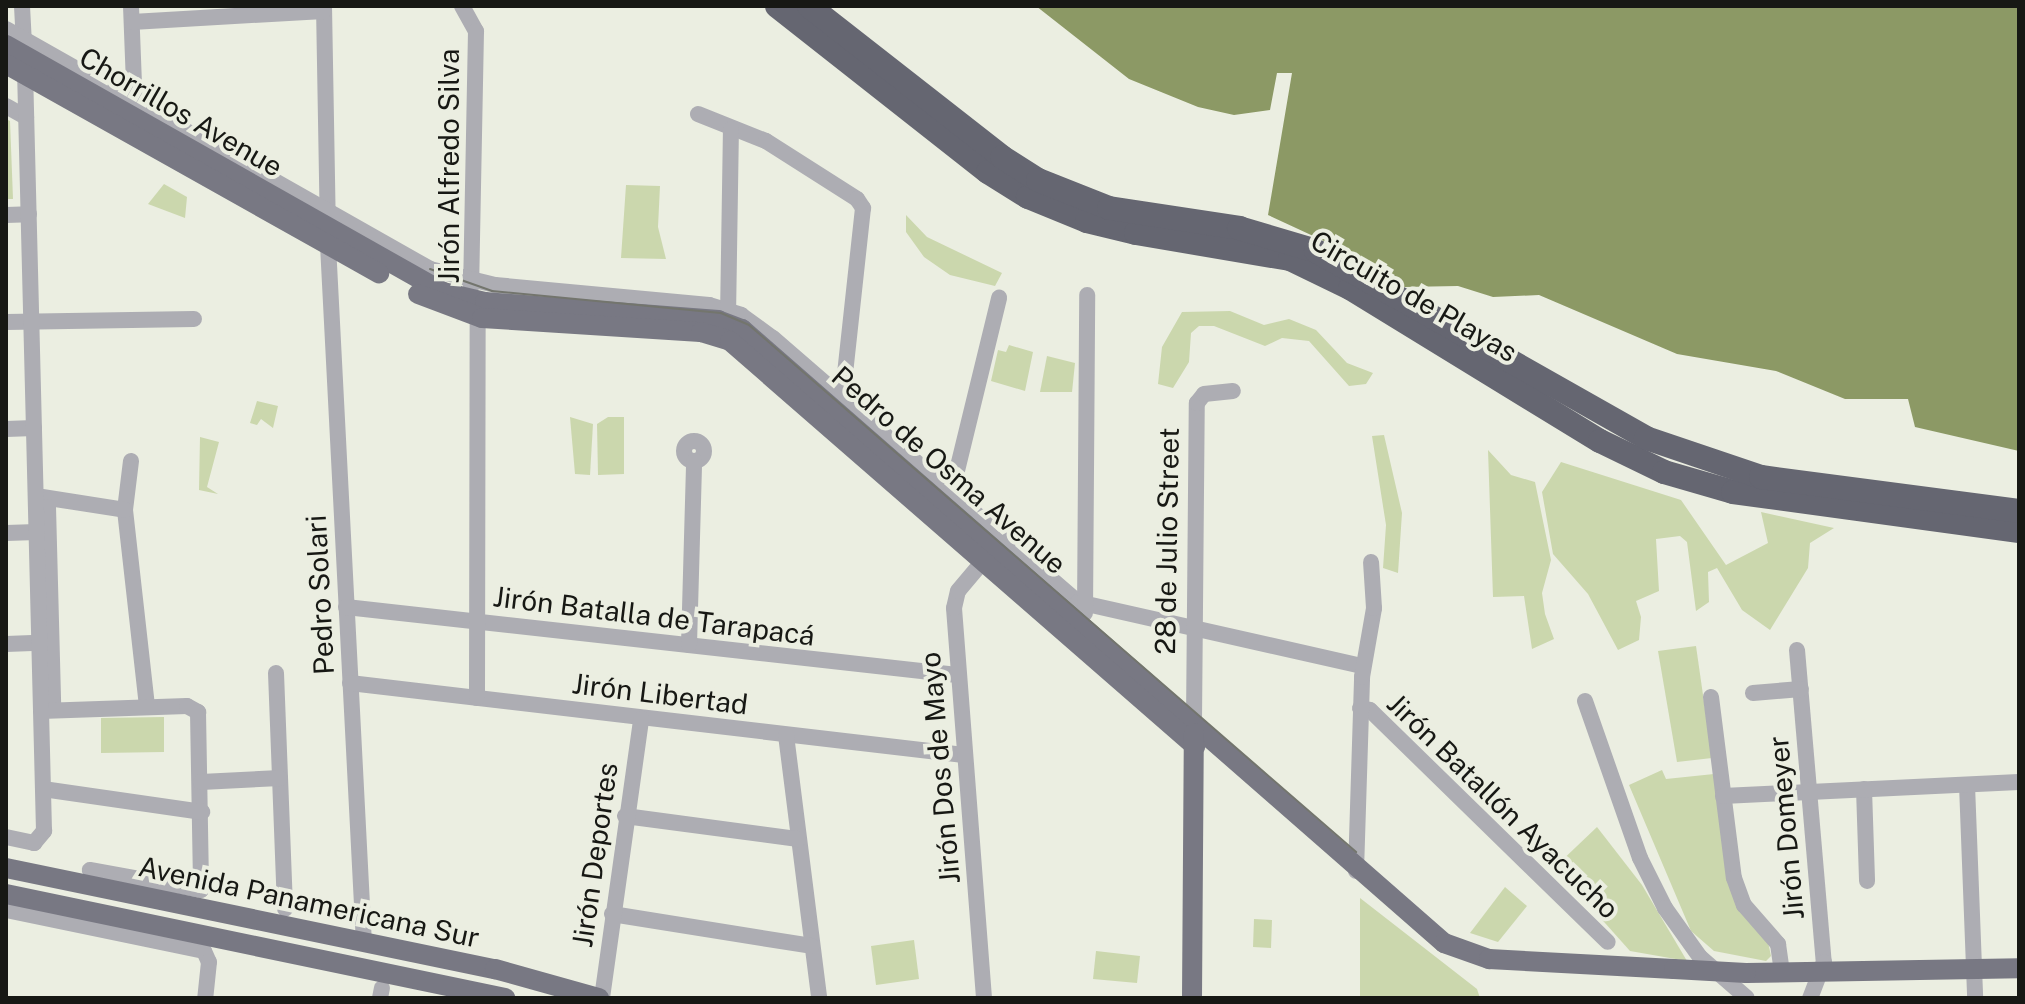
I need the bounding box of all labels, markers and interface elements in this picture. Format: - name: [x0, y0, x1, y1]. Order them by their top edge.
- street label: Chorrillos Avenue: [73, 40, 289, 184]
- street label: Jirón Alfredo Silva: [432, 48, 466, 284]
- street label: Circuito de Playas: [1304, 223, 1524, 369]
- street label: Pedro de Osma Avenue: [825, 359, 1073, 581]
- street label: 28 de Julio Street: [1148, 427, 1186, 655]
- street label: Pedro Solari: [299, 514, 341, 676]
- street label: Jirón Batalla de Tarapacá: [491, 580, 817, 652]
- street label: Jirón Dos de Mayo: [913, 650, 967, 886]
- street label: Jirón Libertad: [570, 667, 750, 721]
- street label: Jirón Batallón Ayacucho: [1380, 687, 1626, 925]
- street label: Jirón Domeyer: [1761, 735, 1811, 921]
- street label: Jirón Deportes: [565, 760, 625, 950]
- street label: Avenida Panamericana Sur: [135, 849, 483, 955]

